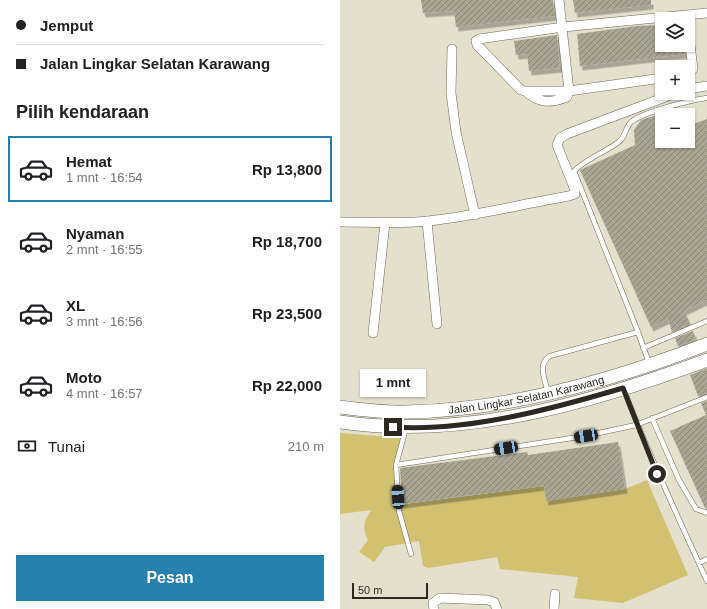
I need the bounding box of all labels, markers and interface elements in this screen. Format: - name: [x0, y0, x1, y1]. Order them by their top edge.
- map controls: [655, 12, 695, 148]
- button: layers: [655, 12, 695, 52]
- text: Jemput: [40, 17, 93, 34]
- text: Jalan Lingkar Selatan Karawang: [40, 55, 270, 72]
- button: +: [655, 60, 695, 100]
- text: Pilih kendaraan: [16, 102, 149, 122]
- button: −: [655, 108, 695, 148]
- icon: car: [18, 151, 54, 187]
- text: Hemat: [66, 153, 112, 170]
- text: Rp 13,800: [252, 161, 322, 178]
- text: 1 mnt · 16:54: [66, 170, 143, 185]
- icon: car: [18, 223, 54, 259]
- text: Nyaman: [66, 225, 124, 242]
- text: Rp 18,700: [252, 233, 322, 250]
- text: 2 mnt · 16:55: [66, 242, 143, 257]
- icon: car: [18, 295, 54, 331]
- text: XL: [66, 297, 85, 314]
- text: Rp 23,500: [252, 305, 322, 322]
- text: 3 mnt · 16:56: [66, 314, 143, 329]
- icon: car: [18, 367, 54, 403]
- text: Moto: [66, 369, 102, 386]
- callout: 1 mnt: [360, 369, 426, 397]
- street label: Jalan Lingkar Selatan Karawang: [448, 373, 605, 416]
- text: 1 mnt: [376, 375, 410, 390]
- text: Rp 22,000: [252, 377, 322, 394]
- text: 4 mnt · 16:57: [66, 386, 143, 401]
- route end: [384, 418, 402, 436]
- car: [573, 428, 599, 444]
- icon: cash: [16, 435, 38, 457]
- text: Tunai: [48, 438, 85, 455]
- text: 210 m: [288, 439, 324, 454]
- car: [493, 440, 519, 456]
- route start: [648, 465, 666, 483]
- car: [391, 485, 405, 509]
- button: Pesan: [16, 555, 324, 601]
- scale bar: [352, 581, 428, 600]
- text: 50 m: [358, 584, 382, 596]

